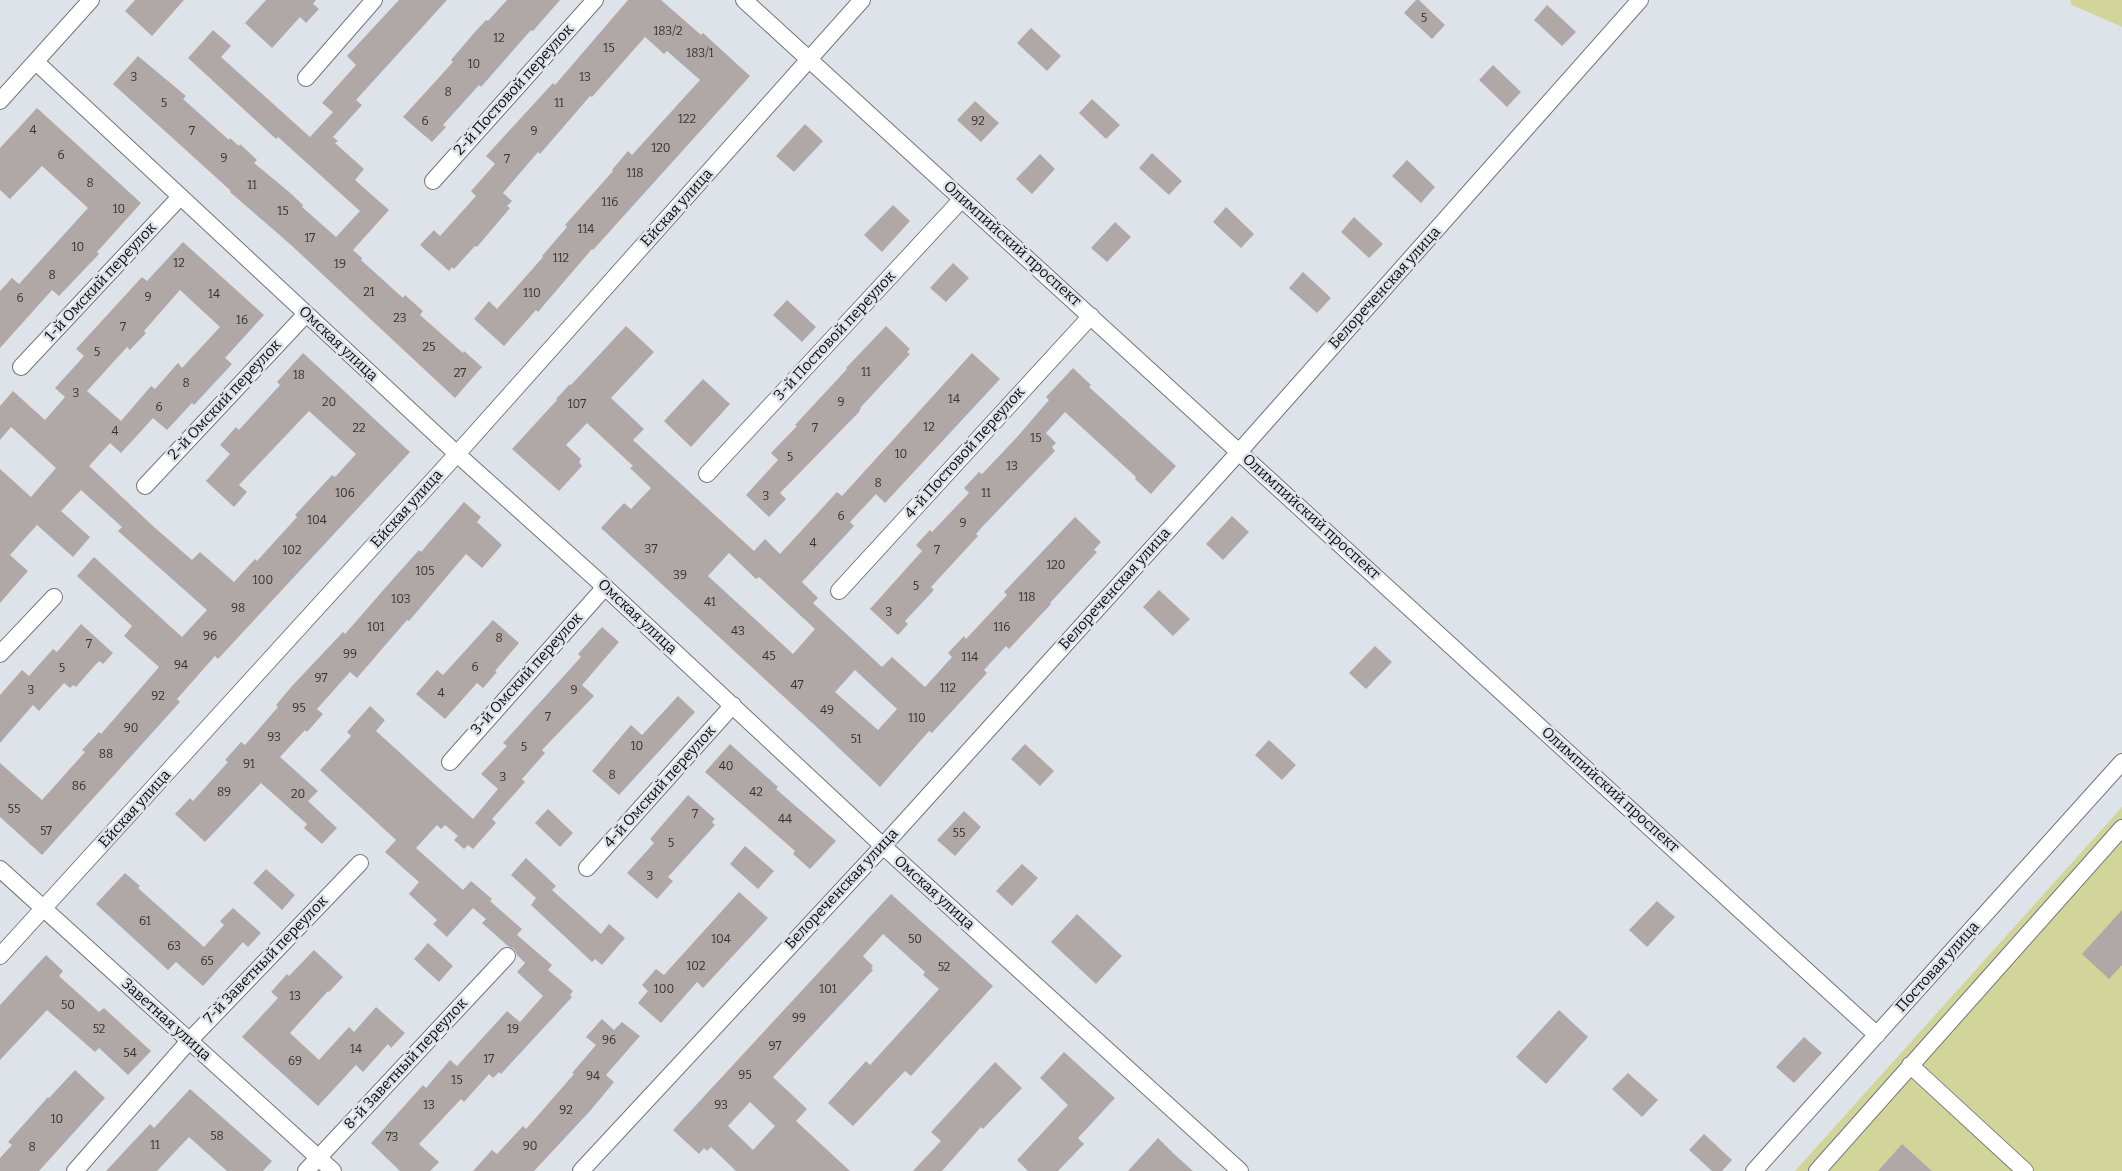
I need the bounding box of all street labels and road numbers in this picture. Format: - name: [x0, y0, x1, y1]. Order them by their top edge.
- street label: 2-й Постовой переулок: [450, 21, 578, 159]
- street label: Ейская улица: [637, 165, 717, 251]
- street label: Олимпийский проспект: [940, 177, 1084, 311]
- street label: 1-й Омский переулок: [41, 219, 161, 345]
- street label: Белореченская улица: [1325, 223, 1445, 353]
- street label: 3-й Постовой переулок: [770, 268, 900, 404]
- street label: Омская улица: [295, 303, 381, 385]
- street label: 2-й Омский переулок: [165, 336, 285, 464]
- street label: 4-й Постовой переулок: [901, 384, 1029, 522]
- street label: Олимпийский проспект: [1239, 450, 1383, 584]
- street label: Ейская улица: [367, 466, 447, 552]
- street label: Белореченская улица: [1055, 524, 1175, 654]
- street label: Омская улица: [594, 576, 680, 658]
- street label: 3-й Омский переулок: [467, 609, 587, 739]
- street label: 4-й Омский переулок: [600, 722, 720, 852]
- street label: Олимпийский проспект: [1538, 723, 1682, 857]
- street label: Ейская улица: [95, 766, 175, 852]
- street label: Белореченская улица: [782, 825, 902, 953]
- street label: Омская улица: [890, 852, 978, 934]
- street label: 7-й Заветный переулок: [200, 892, 332, 1028]
- street label: Постовая улица: [1893, 918, 1983, 1016]
- street label: Заветная улица: [117, 975, 215, 1065]
- street label: 8-й Заветный переулок: [340, 995, 472, 1133]

